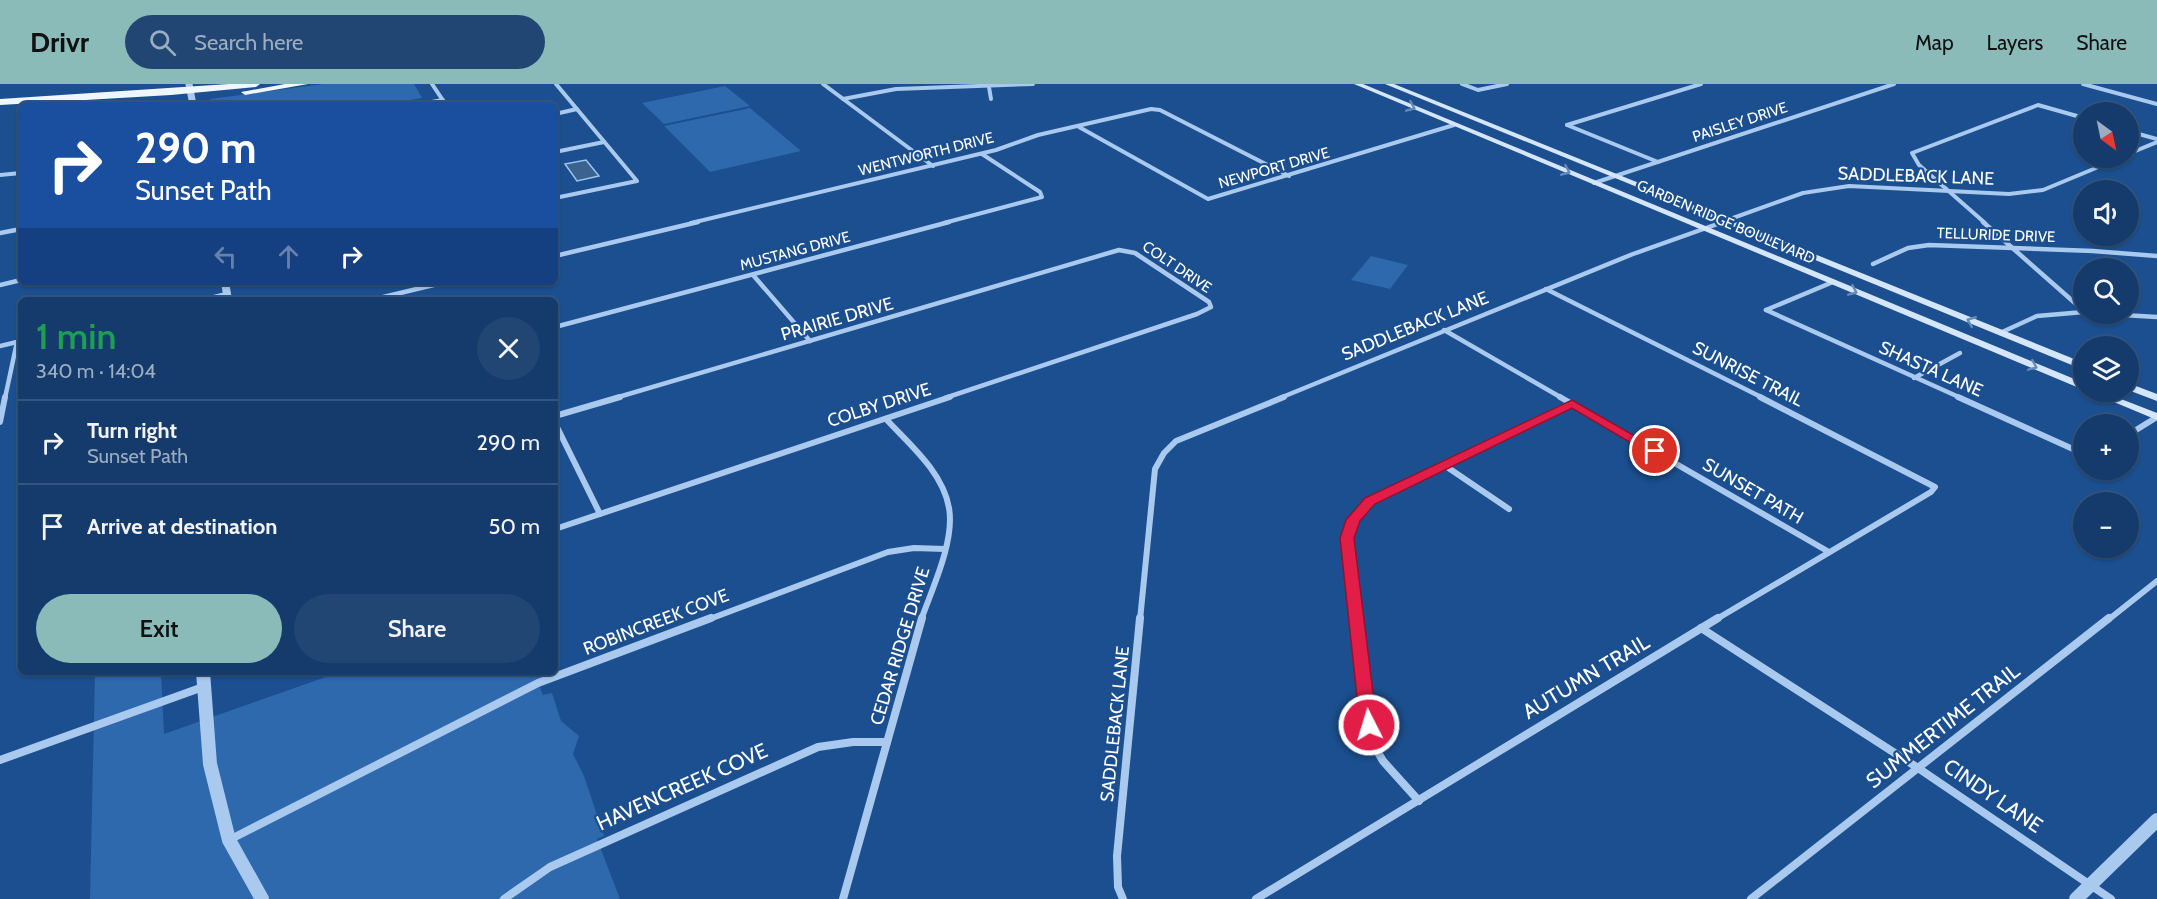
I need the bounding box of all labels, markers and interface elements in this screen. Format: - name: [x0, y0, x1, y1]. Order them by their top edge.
- search box: [125, 15, 545, 69]
- text: Drivr: [30, 25, 89, 59]
- icon: search: [146, 26, 179, 59]
- text: Search here: [194, 29, 303, 56]
- text: Map: [1915, 30, 1954, 55]
- text: Layers: [1987, 30, 2043, 55]
- text: Share: [2076, 30, 2127, 55]
- street label: PAISLEY DRIVE: [1690, 98, 1790, 146]
- one-way arrow: [1405, 100, 1416, 112]
- north arrow: [2073, 102, 2139, 168]
- map controls: [2073, 102, 2139, 558]
- text: 290 m: [135, 122, 256, 174]
- icon: right: [36, 126, 114, 204]
- street label: WENTWORTH DRIVE: [857, 128, 995, 180]
- street label: NEWPORT DRIVE: [1216, 144, 1332, 192]
- street label: SADDLEBACK LANE: [1837, 162, 1995, 190]
- one-way arrow: [1559, 164, 1570, 176]
- text: Sunset Path: [135, 174, 272, 207]
- street label: GARDEN RIDGE BOULEVARD: [1634, 176, 1818, 268]
- button: sound: [2073, 180, 2139, 246]
- street label: TELLURIDE DRIVE: [1936, 224, 2056, 246]
- street label: MUSTANG DRIVE: [738, 228, 852, 274]
- street label: COLT DRIVE: [1139, 237, 1215, 297]
- icon: left: [209, 240, 242, 273]
- icon: ahead: [272, 240, 305, 273]
- icon: right: [335, 240, 368, 273]
- button: search: [2073, 258, 2139, 324]
- one-way arrow: [1847, 283, 1858, 295]
- street label: SADDLEBACK LANE: [1338, 286, 1492, 366]
- street label: PRAIRIE DRIVE: [778, 292, 896, 346]
- text: 1 min: [36, 314, 116, 358]
- one-way arrow: [1966, 316, 1977, 328]
- button: close: [477, 317, 540, 380]
- street label: SHASTA LANE: [1876, 336, 1986, 402]
- button: layers: [2073, 336, 2139, 402]
- street label: SUNRISE TRAIL: [1689, 337, 1807, 411]
- text: 340 m · 14:04: [36, 359, 156, 383]
- one-way arrow: [2026, 359, 2037, 371]
- street label: COLBY DRIVE: [824, 378, 934, 432]
- button: +: [2073, 414, 2139, 480]
- text: Turn right: [87, 417, 177, 444]
- pin: [1629, 425, 1680, 476]
- icon: right: [36, 426, 69, 459]
- text: 290 m: [476, 429, 540, 456]
- icon: arrive: [1638, 434, 1671, 467]
- text: Sunset Path: [87, 444, 188, 468]
- street label: SUNSET PATH: [1699, 453, 1807, 529]
- button: −: [2073, 492, 2139, 558]
- icon: arrive: [36, 510, 69, 543]
- text: Arrive at destination: [87, 513, 277, 540]
- text: 50 m: [488, 513, 540, 540]
- street label: CEDAR RIDGE DRIVE: [865, 564, 935, 728]
- street label: ROBINCREEK COVE: [580, 584, 732, 660]
- button: Exit: [36, 594, 282, 663]
- button: Share: [294, 594, 540, 663]
- street label: AUTUMN TRAIL: [1518, 629, 1654, 724]
- street label: SADDLEBACK LANE: [1096, 645, 1134, 803]
- street label: SUMMERTIME TRAIL: [1861, 658, 2025, 793]
- position arrow: [1337, 693, 1401, 757]
- street label: HAVENCREEK COVE: [592, 738, 771, 835]
- street label: CINDY LANE: [1939, 753, 2048, 838]

